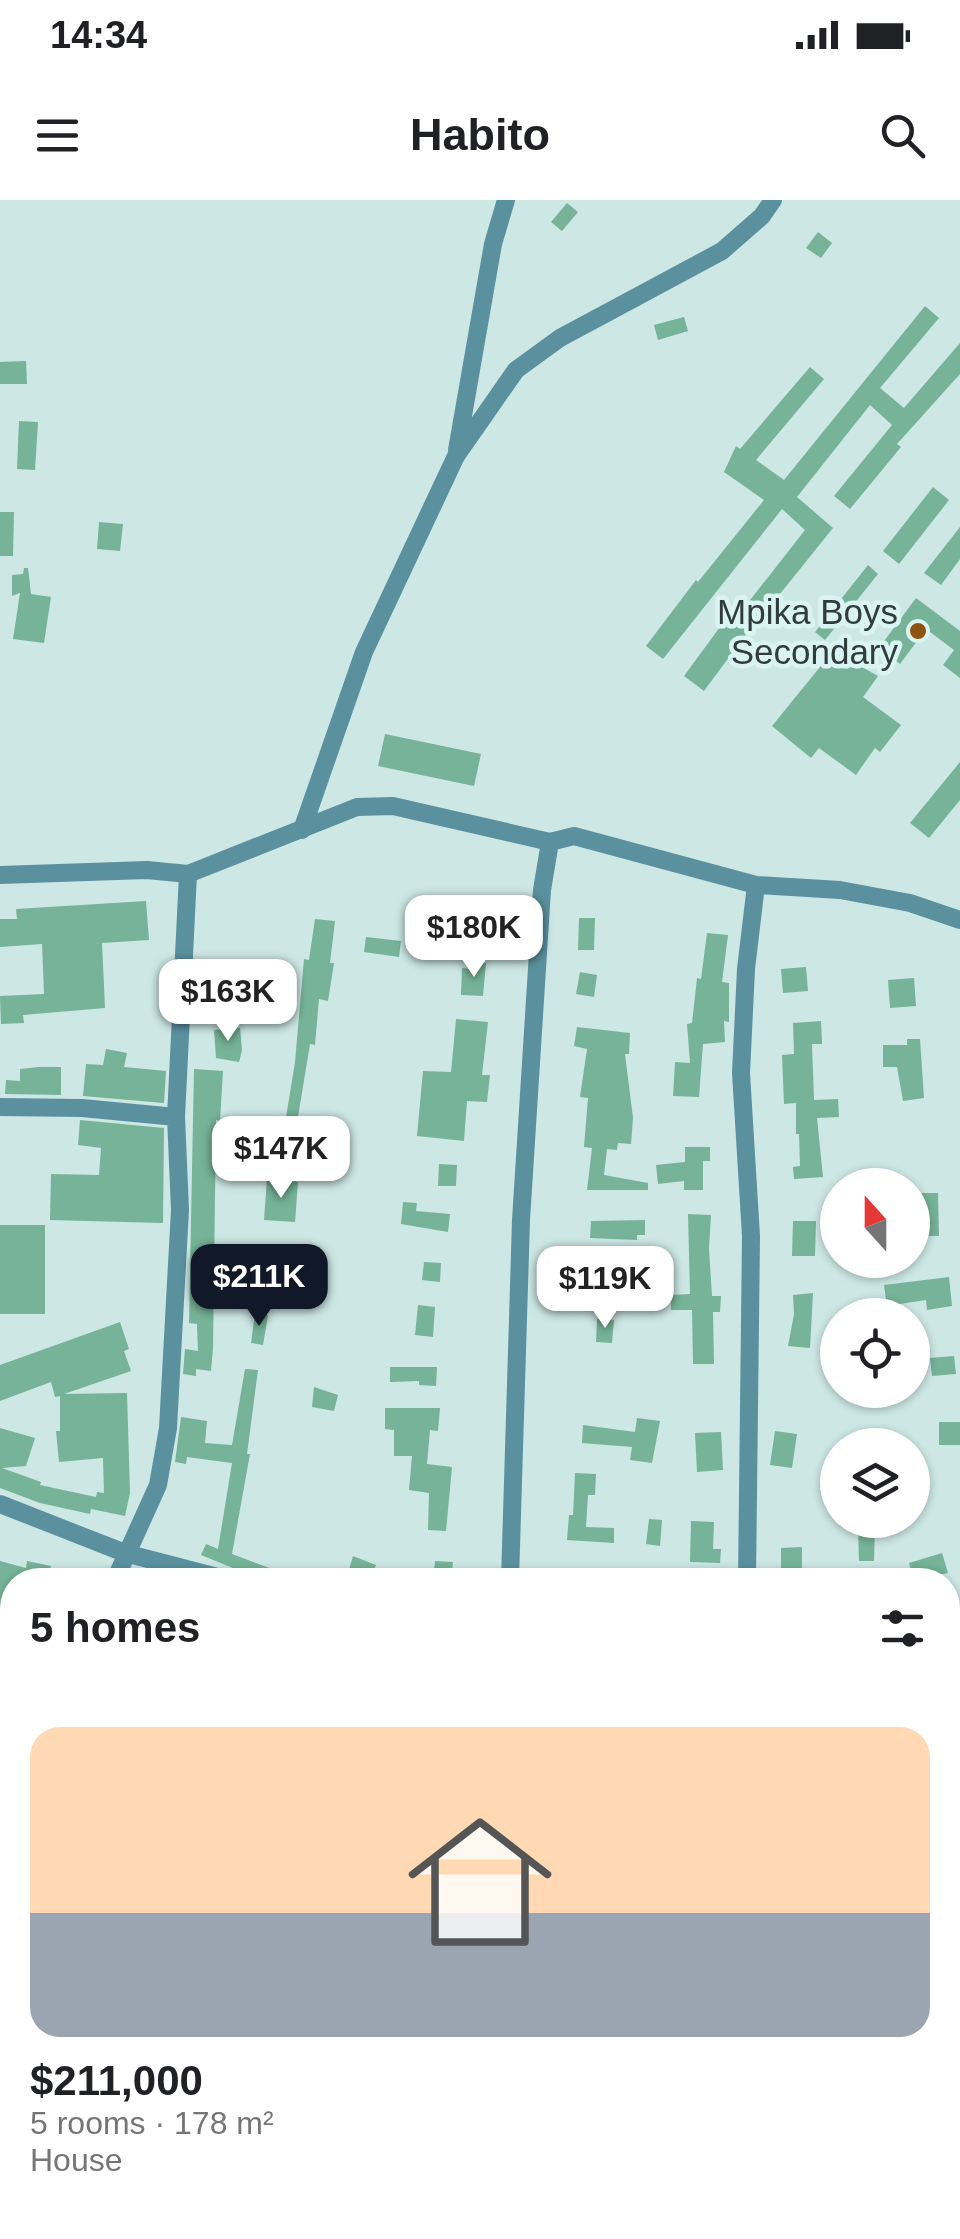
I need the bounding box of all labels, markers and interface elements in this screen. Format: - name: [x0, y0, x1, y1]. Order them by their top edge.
- text: 14:34: [50, 14, 147, 56]
- icon: menu: [30, 108, 85, 163]
- icon: search: [875, 108, 930, 163]
- text: Habito: [410, 109, 550, 160]
- place label: Mpika Boys Secondary: [717, 592, 898, 671]
- marker: Mpika Boys Secondary: [907, 620, 929, 642]
- pin: $180K: [404, 895, 544, 980]
- text: $180K: [427, 909, 521, 945]
- pin: $163K: [158, 959, 298, 1044]
- text: $163K: [181, 973, 275, 1009]
- pin: $147K: [211, 1116, 351, 1201]
- text: $147K: [234, 1130, 328, 1166]
- north arrow: [820, 1168, 930, 1278]
- map controls: [820, 1168, 930, 1538]
- pin: $211K: [189, 1244, 329, 1329]
- pin: $119K: [535, 1246, 675, 1331]
- text: $211K: [213, 1258, 305, 1294]
- text: $119K: [559, 1260, 651, 1296]
- button: locate: [820, 1298, 930, 1408]
- button: layers: [820, 1428, 930, 1538]
- icon: filters: [875, 1601, 930, 1656]
- text: 5 homes: [30, 1604, 200, 1651]
- icon: home: [390, 1792, 570, 1972]
- text: $211,000: [30, 2057, 203, 2104]
- text: 5 rooms · 178 m²: [30, 2105, 274, 2141]
- text: House: [30, 2142, 123, 2178]

